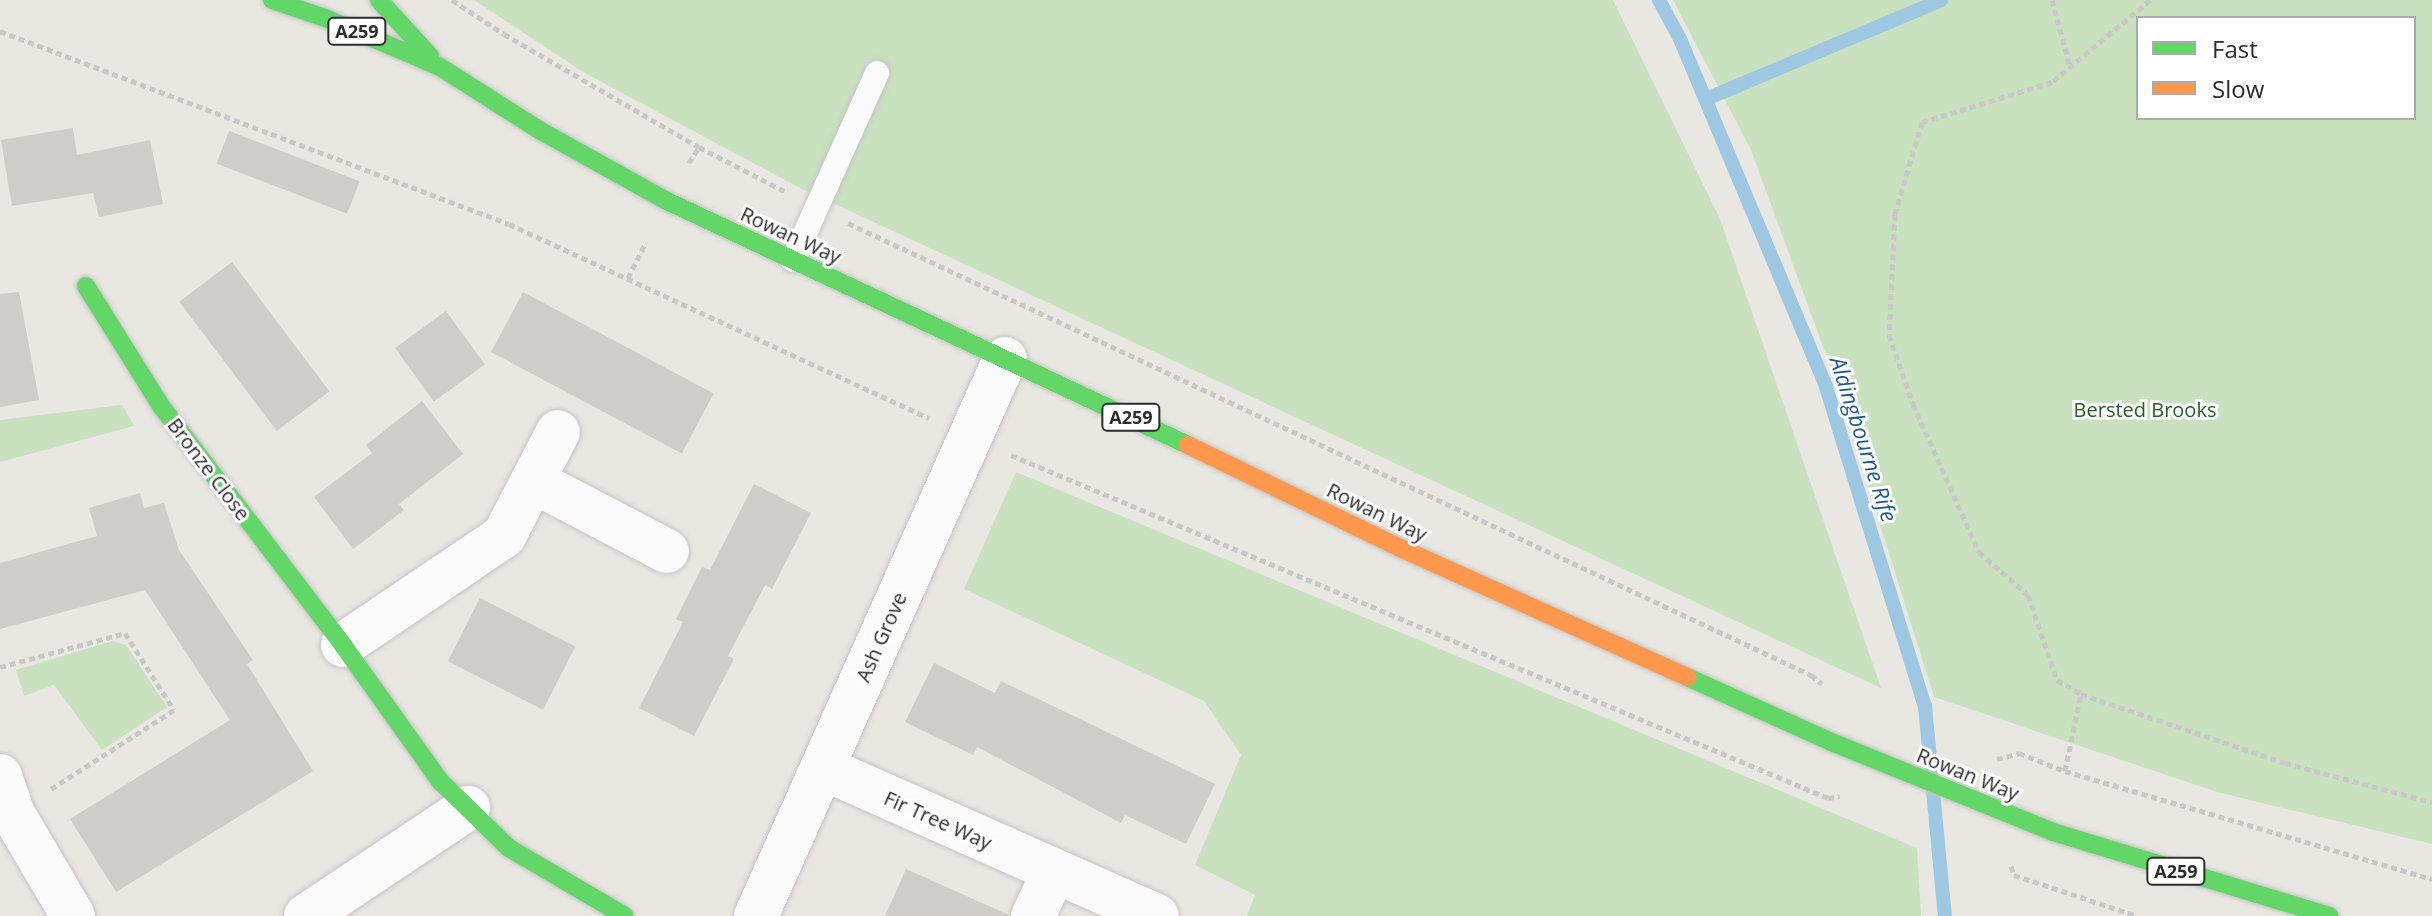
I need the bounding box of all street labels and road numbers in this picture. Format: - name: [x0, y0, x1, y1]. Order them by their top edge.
- road number: A259: [327, 17, 387, 45]
- street label: Rowan Way: [737, 201, 845, 269]
- road number: A259: [1101, 403, 1161, 431]
- street label: Bronze Close: [163, 413, 255, 525]
- street label: Rowan Way: [1323, 478, 1431, 546]
- street label: Ash Grove: [851, 588, 911, 686]
- street label: Rowan Way: [1913, 743, 2023, 805]
- street label: Fir Tree Way: [881, 786, 995, 854]
- road number: A259: [2146, 857, 2206, 885]

